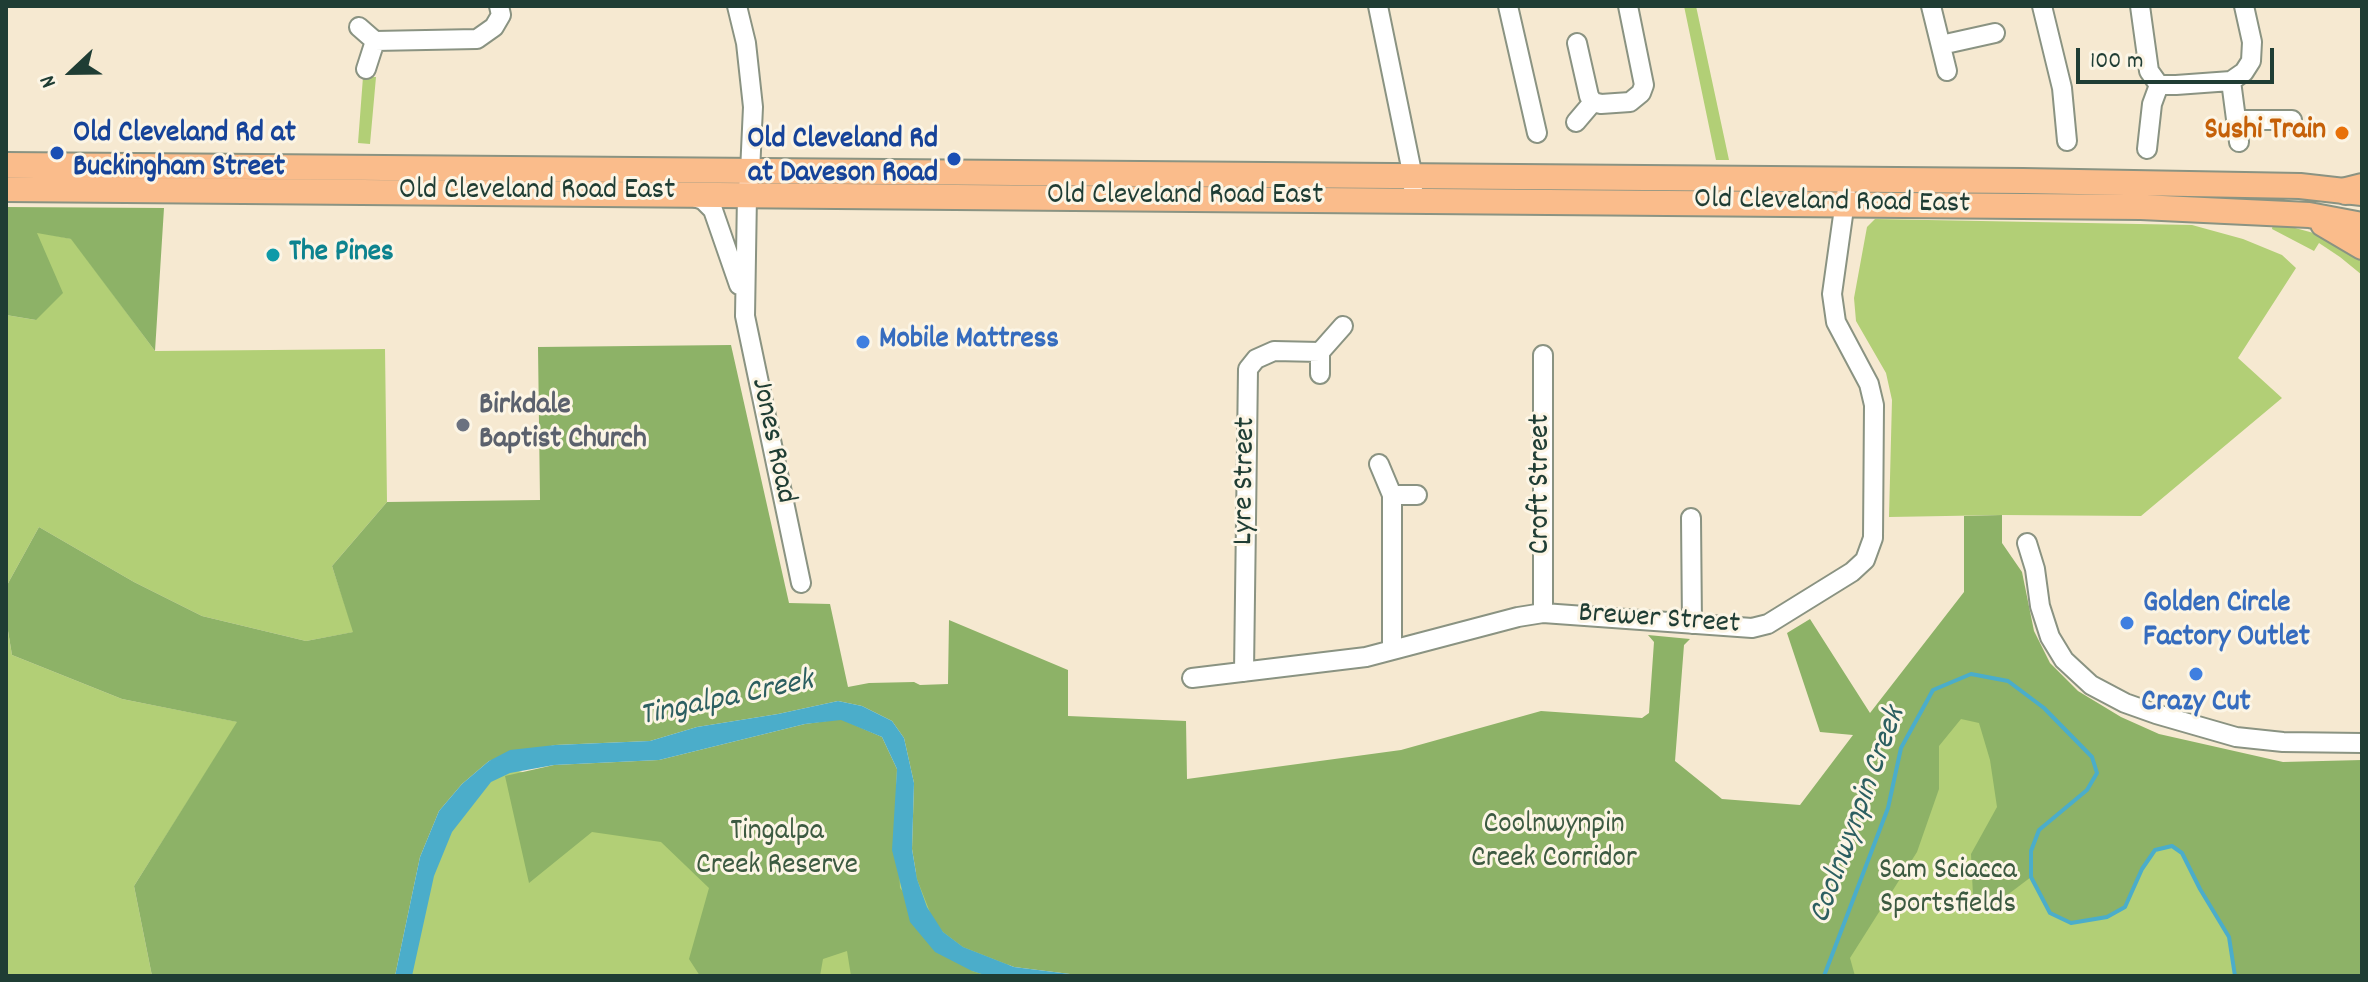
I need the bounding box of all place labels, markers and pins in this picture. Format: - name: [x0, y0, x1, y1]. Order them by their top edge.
- place label: Sushi Train: [2205, 115, 2326, 151]
- place label: Old Cleveland Rd at Buckingham Street: [73, 118, 296, 188]
- place label: Old Cleveland Rd at Daveson Road: [747, 124, 938, 194]
- marker: Sushi Train: [2333, 124, 2351, 142]
- marker: Old Cleveland Rd at Buckingham Street: [48, 144, 66, 162]
- marker: Old Cleveland Rd at Daveson Road: [945, 150, 963, 168]
- place label: The Pines: [289, 237, 394, 273]
- marker: The Pines: [264, 246, 282, 264]
- place label: Mobile Mattress: [879, 324, 1059, 360]
- marker: Mobile Mattress: [854, 333, 872, 351]
- place label: Birkdale Baptist Church: [479, 390, 647, 460]
- marker: Birkdale Baptist Church: [454, 416, 472, 434]
- place label: Golden Circle Factory Outlet: [2143, 588, 2310, 658]
- marker: Golden Circle Factory Outlet: [2118, 614, 2136, 632]
- marker: Crazy Cut: [2187, 665, 2205, 683]
- place label: Crazy Cut: [2141, 687, 2251, 723]

